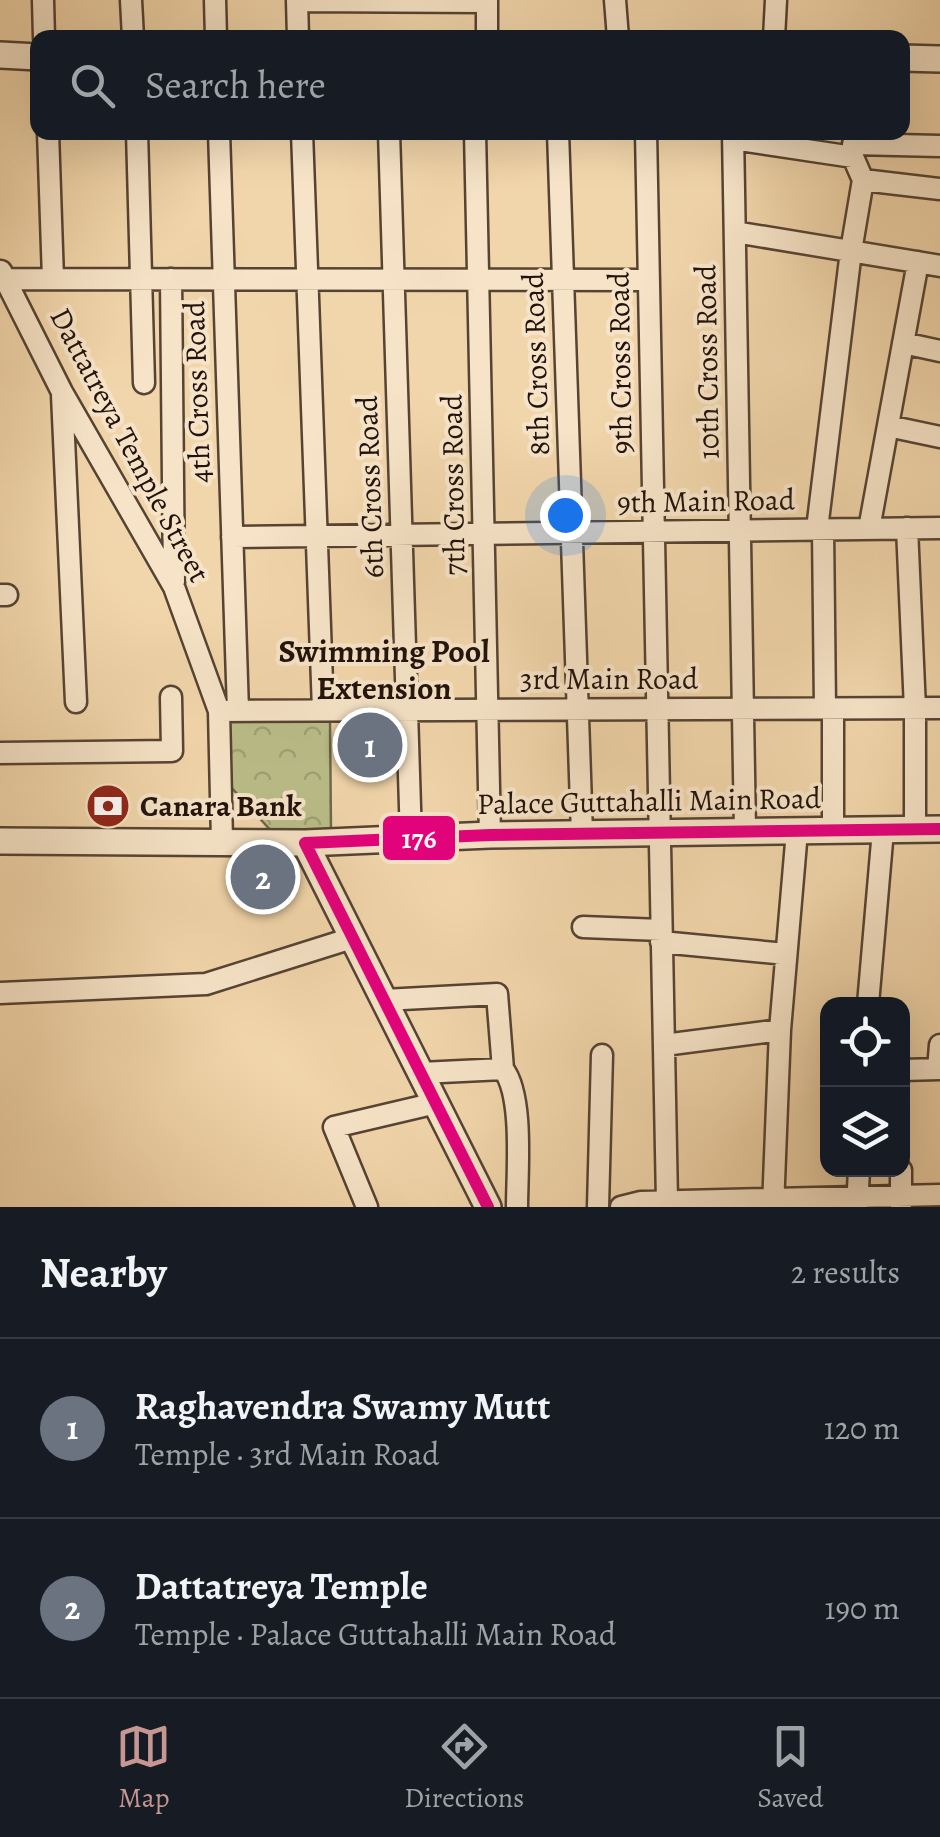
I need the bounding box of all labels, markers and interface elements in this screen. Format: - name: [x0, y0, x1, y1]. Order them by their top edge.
- search box: [30, 30, 910, 140]
- icon: search: [65, 58, 120, 113]
- text: Search here: [145, 59, 326, 111]
- street label: 10th Cross Road: [685, 263, 729, 460]
- street label: 8th Cross Road: [513, 271, 559, 456]
- street label: 9th Cross Road: [598, 271, 642, 455]
- street label: 4th Cross Road: [174, 299, 220, 484]
- street label: Dattatreya Temple Street: [41, 301, 219, 589]
- street label: 7th Cross Road: [431, 393, 475, 576]
- street label: 6th Cross Road: [347, 394, 393, 579]
- street label: 9th Main Road: [617, 479, 796, 523]
- your location: [540, 490, 591, 541]
- district label: Swimming Pool Extension: [278, 629, 490, 710]
- street label: 3rd Main Road: [520, 659, 699, 699]
- pin: 1: [338, 708, 402, 782]
- street label: Palace Guttahalli Main Road: [477, 778, 822, 824]
- bank icon: Canara Bank: [85, 783, 131, 829]
- place label: Canara Bank: [140, 786, 302, 826]
- line badge: 176: [381, 814, 457, 862]
- text: 176: [401, 820, 437, 858]
- pin: 2: [230, 840, 296, 914]
- map controls: [820, 997, 910, 1177]
- button: locate: [820, 997, 910, 1087]
- button: layers: [820, 1087, 910, 1177]
- text: Nearby: [40, 1244, 167, 1301]
- text: 2 results: [791, 1250, 900, 1294]
- text: Raghavendra Swamy Mutt: [135, 1380, 550, 1432]
- text: 1: [67, 1406, 78, 1450]
- text: 120 m: [824, 1406, 900, 1450]
- text: Temple · 3rd Main Road: [135, 1432, 440, 1476]
- text: Dattatreya Temple: [135, 1560, 428, 1612]
- text: 2: [65, 1586, 80, 1630]
- text: 190 m: [824, 1586, 900, 1630]
- text: Temple · Palace Guttahalli Main Road: [135, 1612, 616, 1656]
- tab: Map: [116, 1719, 171, 1817]
- tab: Directions: [404, 1719, 524, 1817]
- tab: Saved: [757, 1719, 824, 1817]

